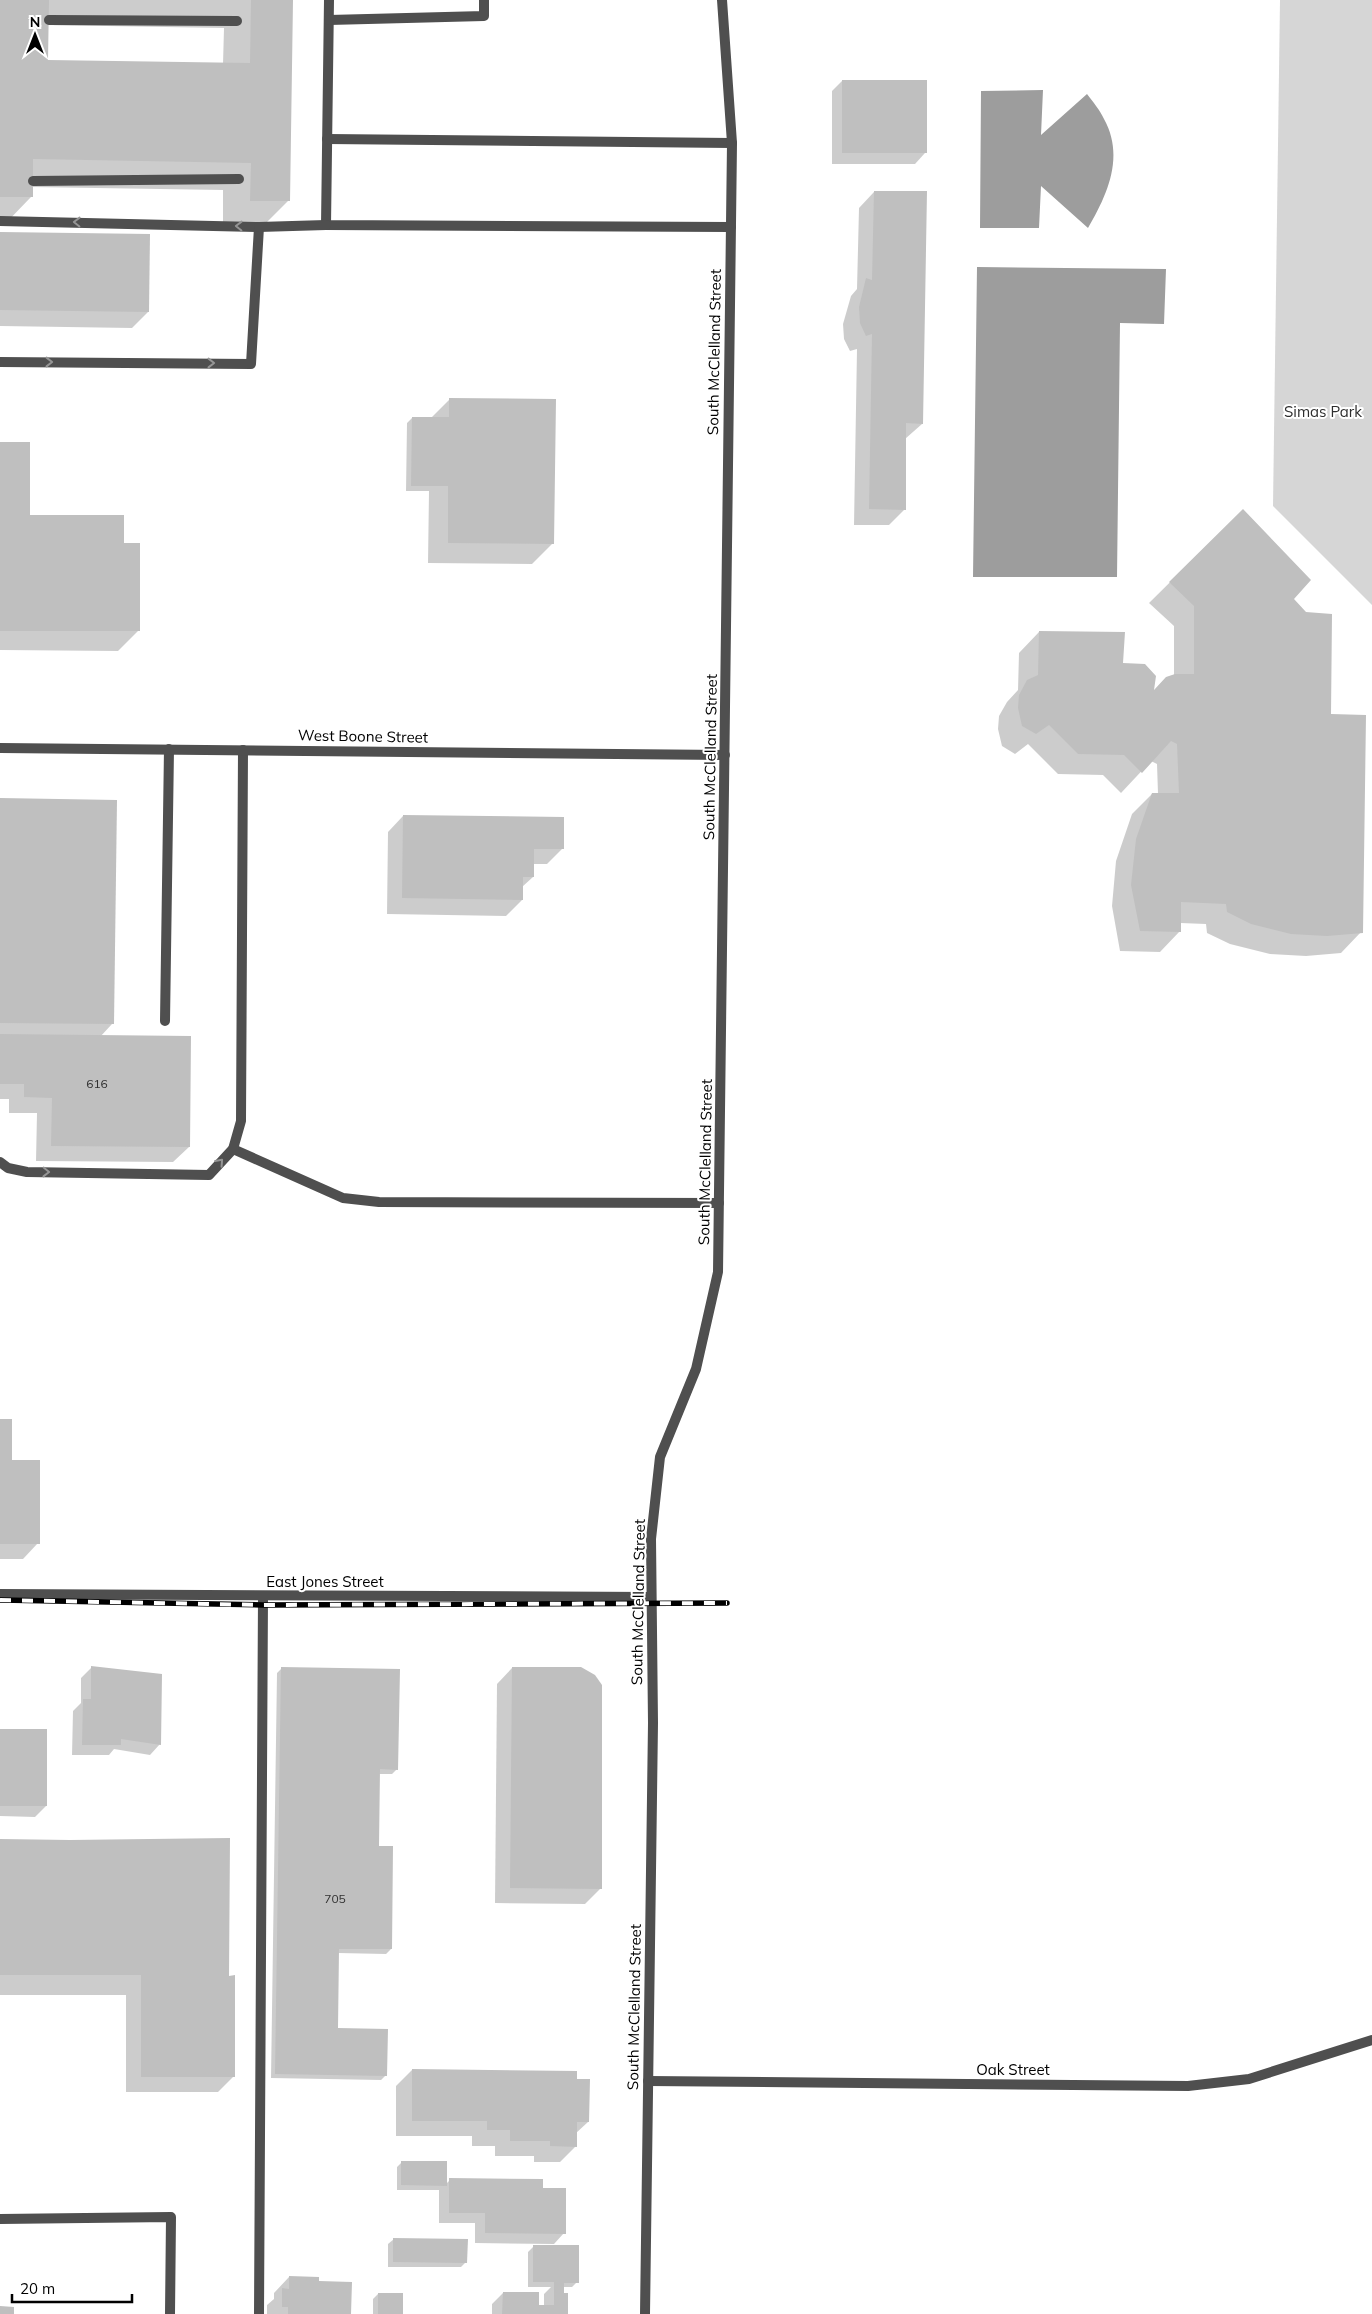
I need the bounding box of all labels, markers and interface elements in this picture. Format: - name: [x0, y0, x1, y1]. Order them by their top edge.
- north arrow: [10, 10, 60, 60]
- text: N: [30, 13, 40, 31]
- one-way arrow: [72, 217, 80, 228]
- one-way arrow: [235, 221, 242, 231]
- street label: South McClelland Street: [703, 269, 725, 435]
- one-way arrow: [45, 357, 53, 367]
- one-way arrow: [208, 358, 215, 368]
- park label: Simas Park: [1284, 402, 1362, 421]
- street label: South McClelland Street: [699, 674, 721, 840]
- street label: West Boone Street: [298, 725, 428, 747]
- house number: 616: [86, 1076, 108, 1091]
- street label: South McClelland Street: [694, 1079, 716, 1245]
- one-way arrow: [215, 1159, 224, 1168]
- one-way arrow: [42, 1167, 50, 1177]
- street label: South McClelland Street: [627, 1519, 649, 1685]
- street label: East Jones Street: [266, 1572, 384, 1591]
- house number: 705: [324, 1891, 346, 1906]
- street label: South McClelland Street: [623, 1924, 645, 2090]
- street label: Oak Street: [976, 2060, 1050, 2079]
- scale bar: [12, 2272, 132, 2304]
- text: 20 m: [20, 2279, 55, 2298]

